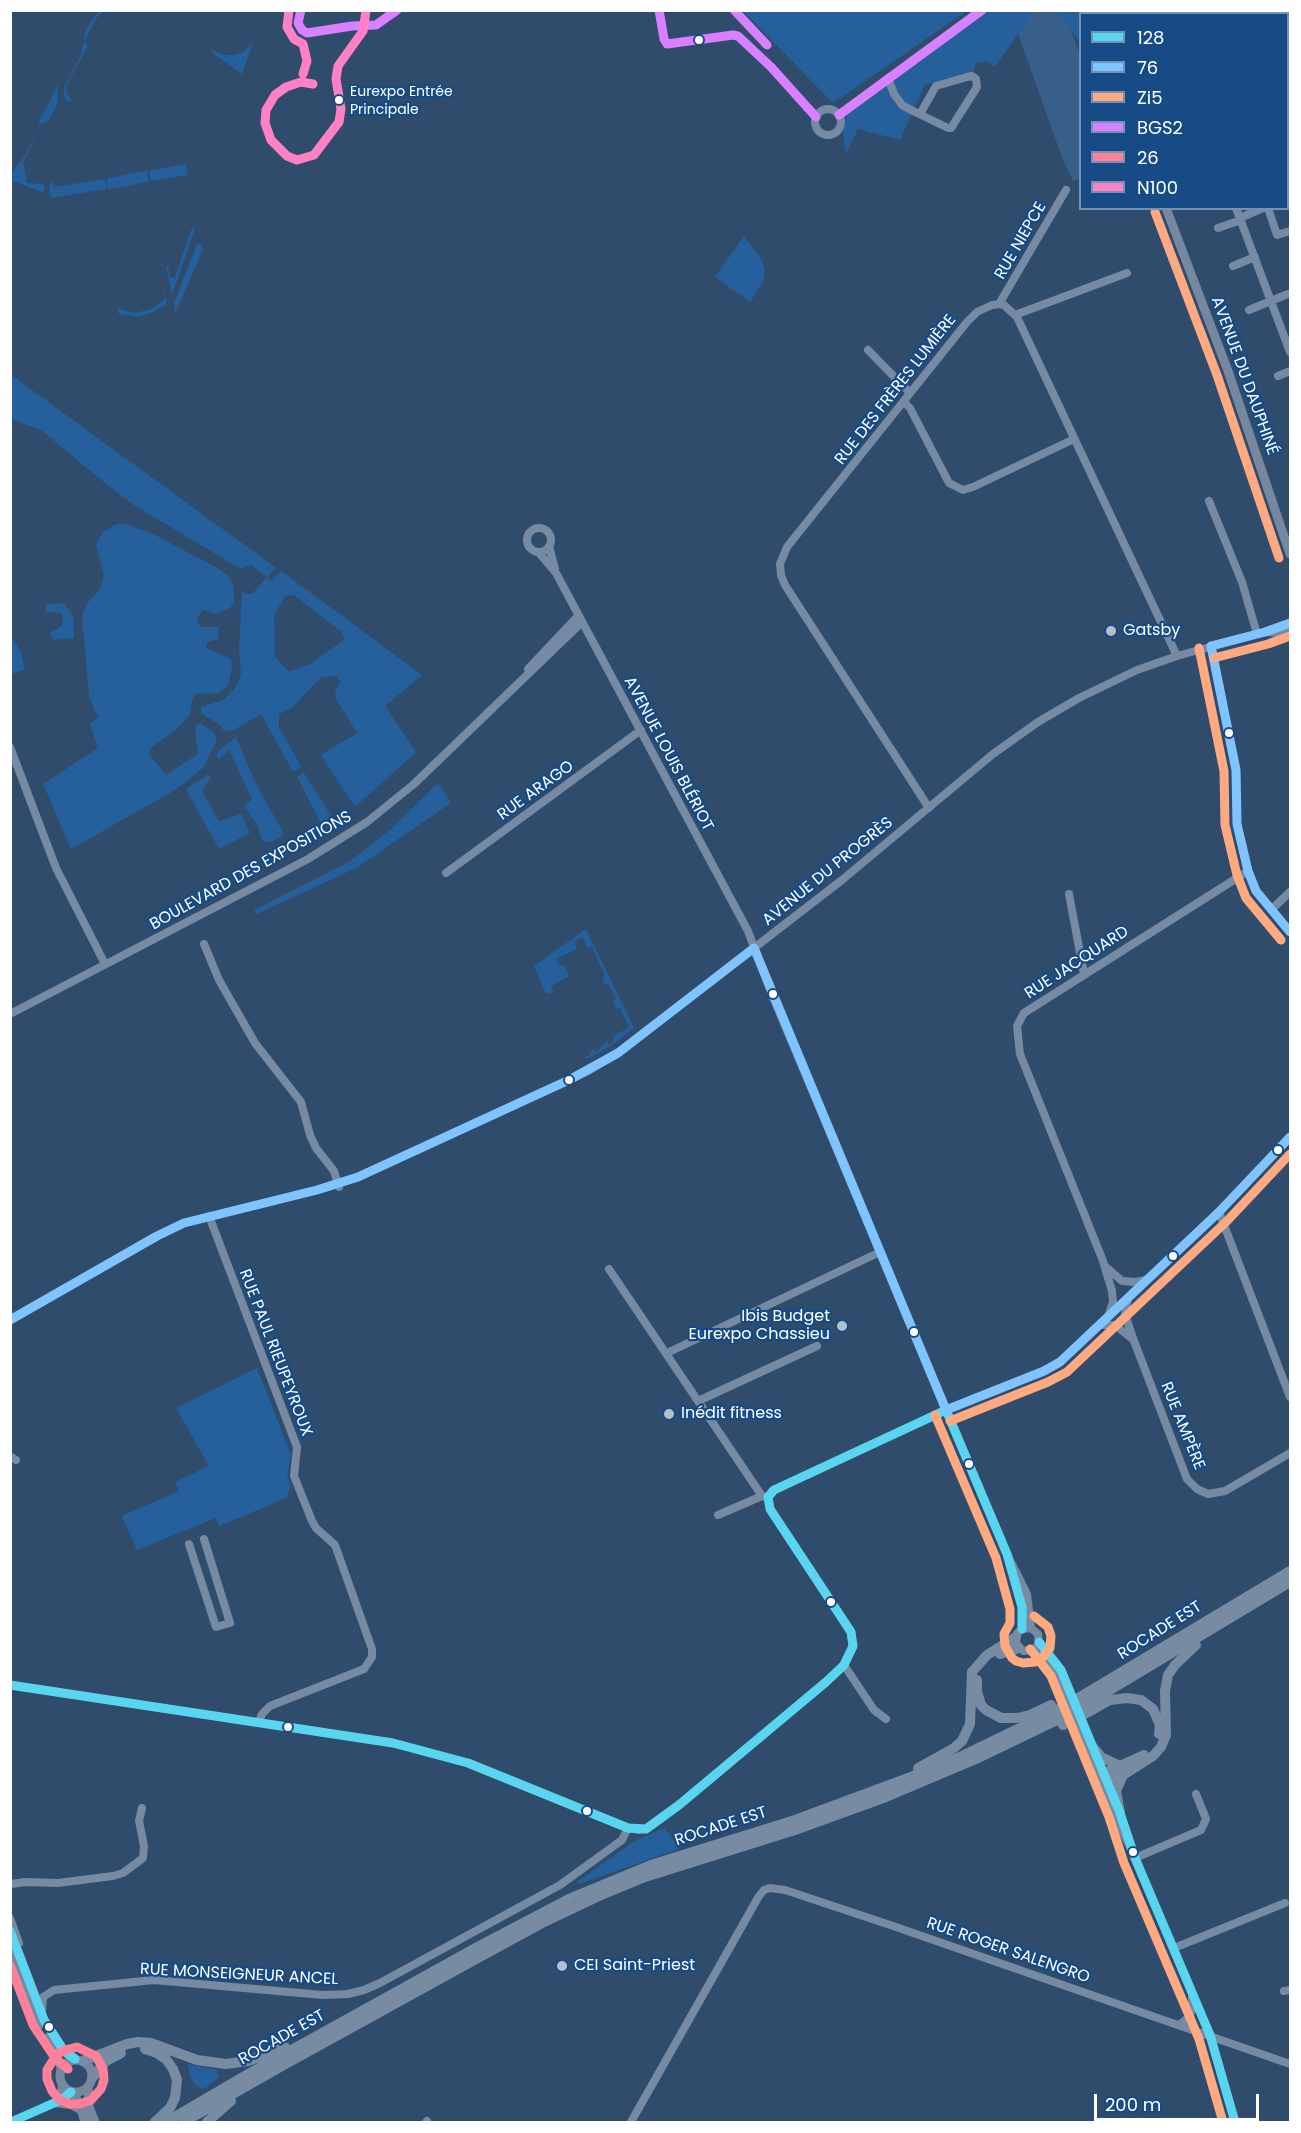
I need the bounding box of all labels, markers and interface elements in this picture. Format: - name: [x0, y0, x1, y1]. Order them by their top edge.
- legend: [1079, 12, 1289, 210]
- text: 128: [1137, 25, 1164, 50]
- unlabelled marker: [693, 34, 705, 46]
- text: 76: [1137, 55, 1158, 80]
- place label: Eurexpo Entrée Principale: [350, 84, 453, 116]
- text: Zi5: [1137, 85, 1162, 110]
- marker: Eurexpo Entrée Principale: [333, 94, 345, 106]
- text: BGS2: [1137, 115, 1183, 140]
- text: 26: [1137, 145, 1159, 170]
- text: N100: [1137, 175, 1178, 200]
- street label: RUE NIEPCE: [991, 199, 1051, 283]
- street label: AVENUE DU DAUPHINÉ: [1206, 294, 1282, 458]
- street label: RUE DES FRÈRES LUMIÈRE: [831, 311, 961, 469]
- place label: Gatsby: [1123, 621, 1180, 641]
- marker: Gatsby: [1104, 624, 1118, 638]
- street label: AVENUE LOUIS BLÉRIOT: [619, 674, 717, 834]
- unlabelled marker: [1223, 727, 1235, 739]
- street label: RUE ARAGO: [494, 757, 578, 825]
- street label: BOULEVARD DES EXPOSITIONS: [147, 807, 355, 935]
- street label: AVENUE DU PROGRÈS: [759, 814, 897, 930]
- street label: RUE JACQUARD: [1022, 922, 1132, 1004]
- unlabelled marker: [767, 988, 779, 1000]
- unlabelled marker: [563, 1074, 575, 1086]
- unlabelled marker: [1272, 1144, 1284, 1156]
- unlabelled marker: [1167, 1250, 1179, 1262]
- street label: RUE PAUL RIEUPEYROUX: [234, 1267, 316, 1439]
- place label: Ibis Budget Eurexpo Chassieu: [688, 1307, 830, 1345]
- marker: Ibis Budget Eurexpo Chassieu: [835, 1319, 849, 1333]
- unlabelled marker: [908, 1326, 920, 1338]
- street label: RUE AMPÈRE: [1156, 1379, 1208, 1473]
- place label: Inédit fitness: [681, 1404, 782, 1424]
- marker: Inédit fitness: [662, 1407, 676, 1421]
- unlabelled marker: [963, 1458, 975, 1470]
- unlabelled marker: [825, 1596, 837, 1608]
- street label: ROCADE EST: [1114, 1598, 1206, 1664]
- unlabelled marker: [282, 1721, 294, 1733]
- street label: ROCADE EST: [673, 1803, 769, 1851]
- unlabelled marker: [581, 1805, 593, 1817]
- unlabelled marker: [1127, 1846, 1139, 1858]
- street label: RUE ROGER SALENGRO: [924, 1914, 1092, 1988]
- place label: CEI Saint-Priest: [574, 1956, 695, 1976]
- marker: CEI Saint-Priest: [555, 1959, 569, 1973]
- street label: RUE MONSEIGNEUR ANCEL: [139, 1960, 339, 1990]
- street label: ROCADE EST: [236, 2006, 328, 2070]
- unlabelled marker: [43, 2021, 55, 2033]
- scale bar: [1097, 2082, 1262, 2120]
- text: 200 m: [1105, 2092, 1161, 2117]

